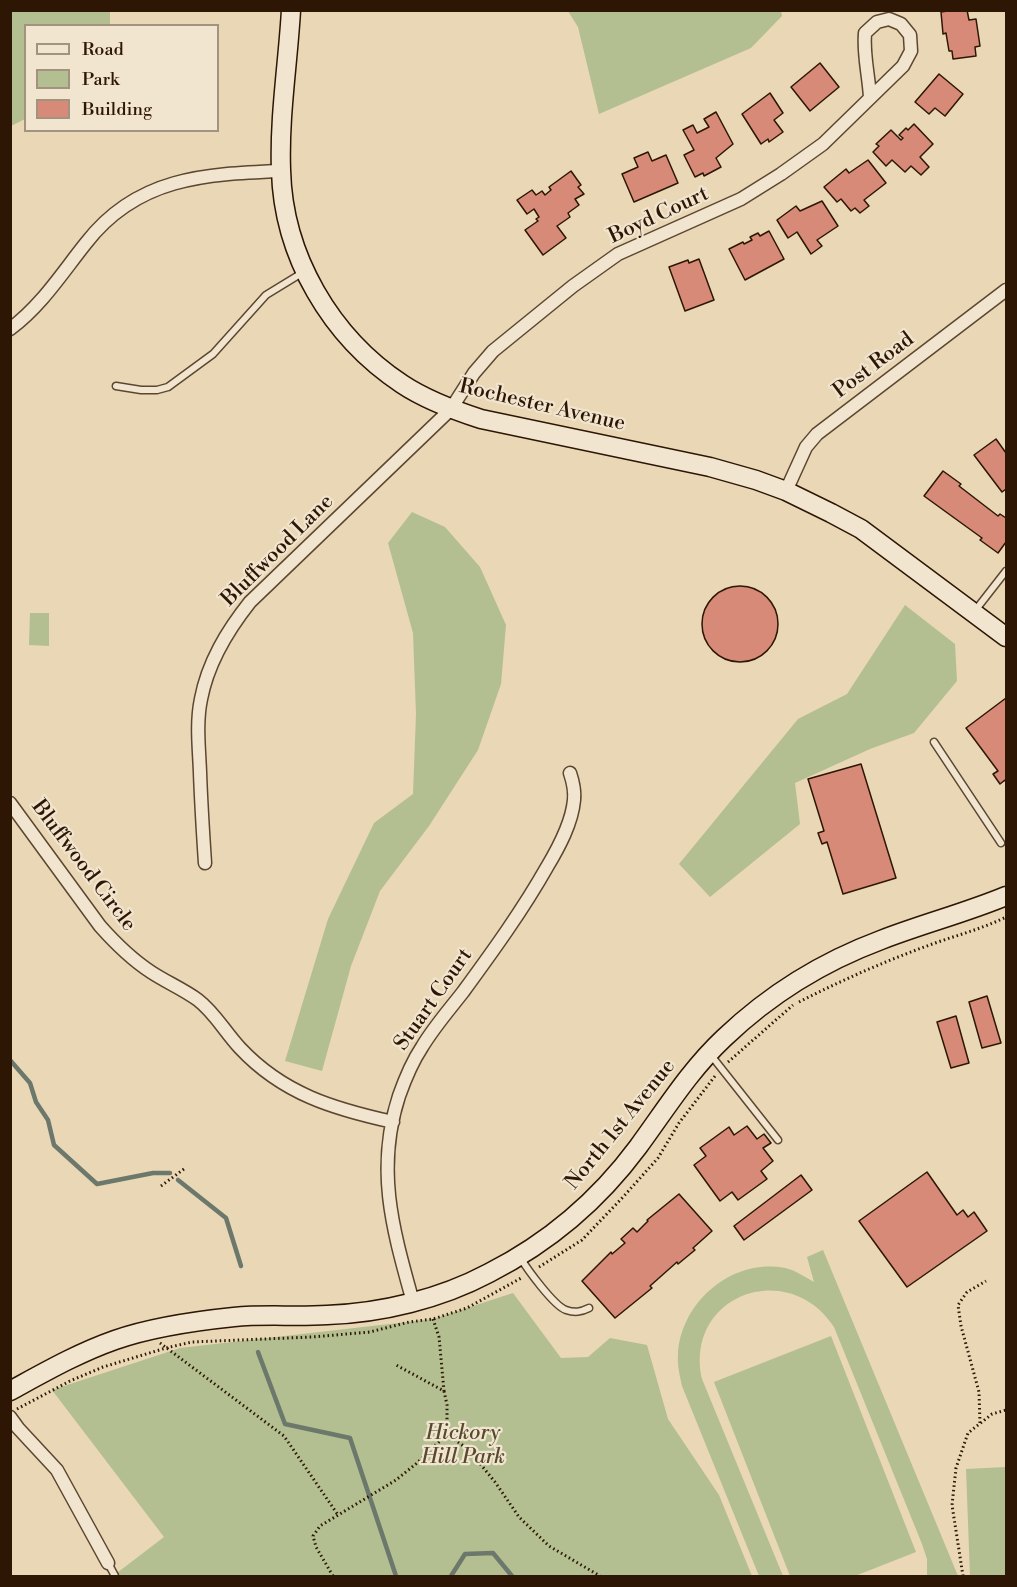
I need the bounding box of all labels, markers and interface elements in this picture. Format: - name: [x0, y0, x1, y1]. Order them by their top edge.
- legend: [24, 24, 219, 132]
- text: Road: [82, 38, 124, 61]
- text: Park: [82, 68, 119, 91]
- text: Building: [82, 98, 152, 121]
- street label: Boyd Court: [605, 182, 713, 250]
- street label: Post Road: [829, 327, 919, 405]
- street label: Rochester Avenue: [457, 375, 627, 437]
- street label: Bluffwood Lane: [217, 490, 339, 612]
- street label: Bluffwood Circle: [25, 795, 141, 937]
- street label: Stuart Court: [390, 944, 478, 1056]
- street label: North 1st Avenue: [561, 1055, 681, 1195]
- park label: Hickory Hill Park: [421, 1421, 505, 1471]

